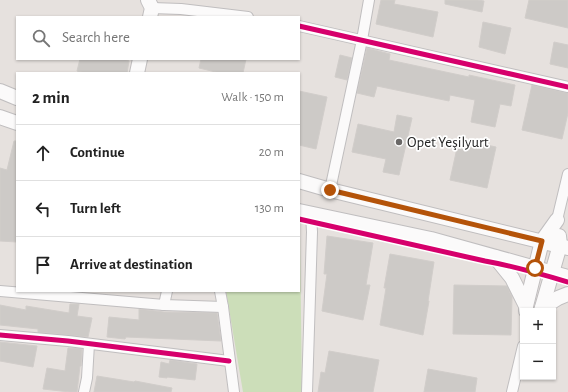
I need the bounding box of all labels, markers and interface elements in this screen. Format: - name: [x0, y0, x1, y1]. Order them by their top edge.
- search box: [16, 16, 300, 60]
- icon: search: [30, 27, 52, 49]
- text: Search here: [62, 30, 130, 45]
- text: 2 min: [32, 89, 70, 106]
- text: Walk · 150 m: [221, 91, 284, 104]
- place label: Opet Yeşilyurt: [407, 135, 489, 150]
- marker: Opet Yeşilyurt: [394, 137, 404, 147]
- icon: ahead: [32, 142, 54, 164]
- text: Continue: [70, 145, 125, 160]
- text: 20 m: [259, 146, 284, 159]
- route end: [321, 181, 339, 199]
- icon: left: [32, 198, 54, 220]
- text: Turn left: [70, 201, 121, 216]
- text: 130 m: [255, 202, 284, 215]
- icon: arrive: [32, 254, 54, 276]
- text: Arrive at destination: [70, 257, 193, 272]
- route start: [526, 259, 544, 277]
- map controls: [520, 308, 556, 380]
- button: +: [520, 308, 556, 344]
- button: −: [520, 344, 556, 380]

